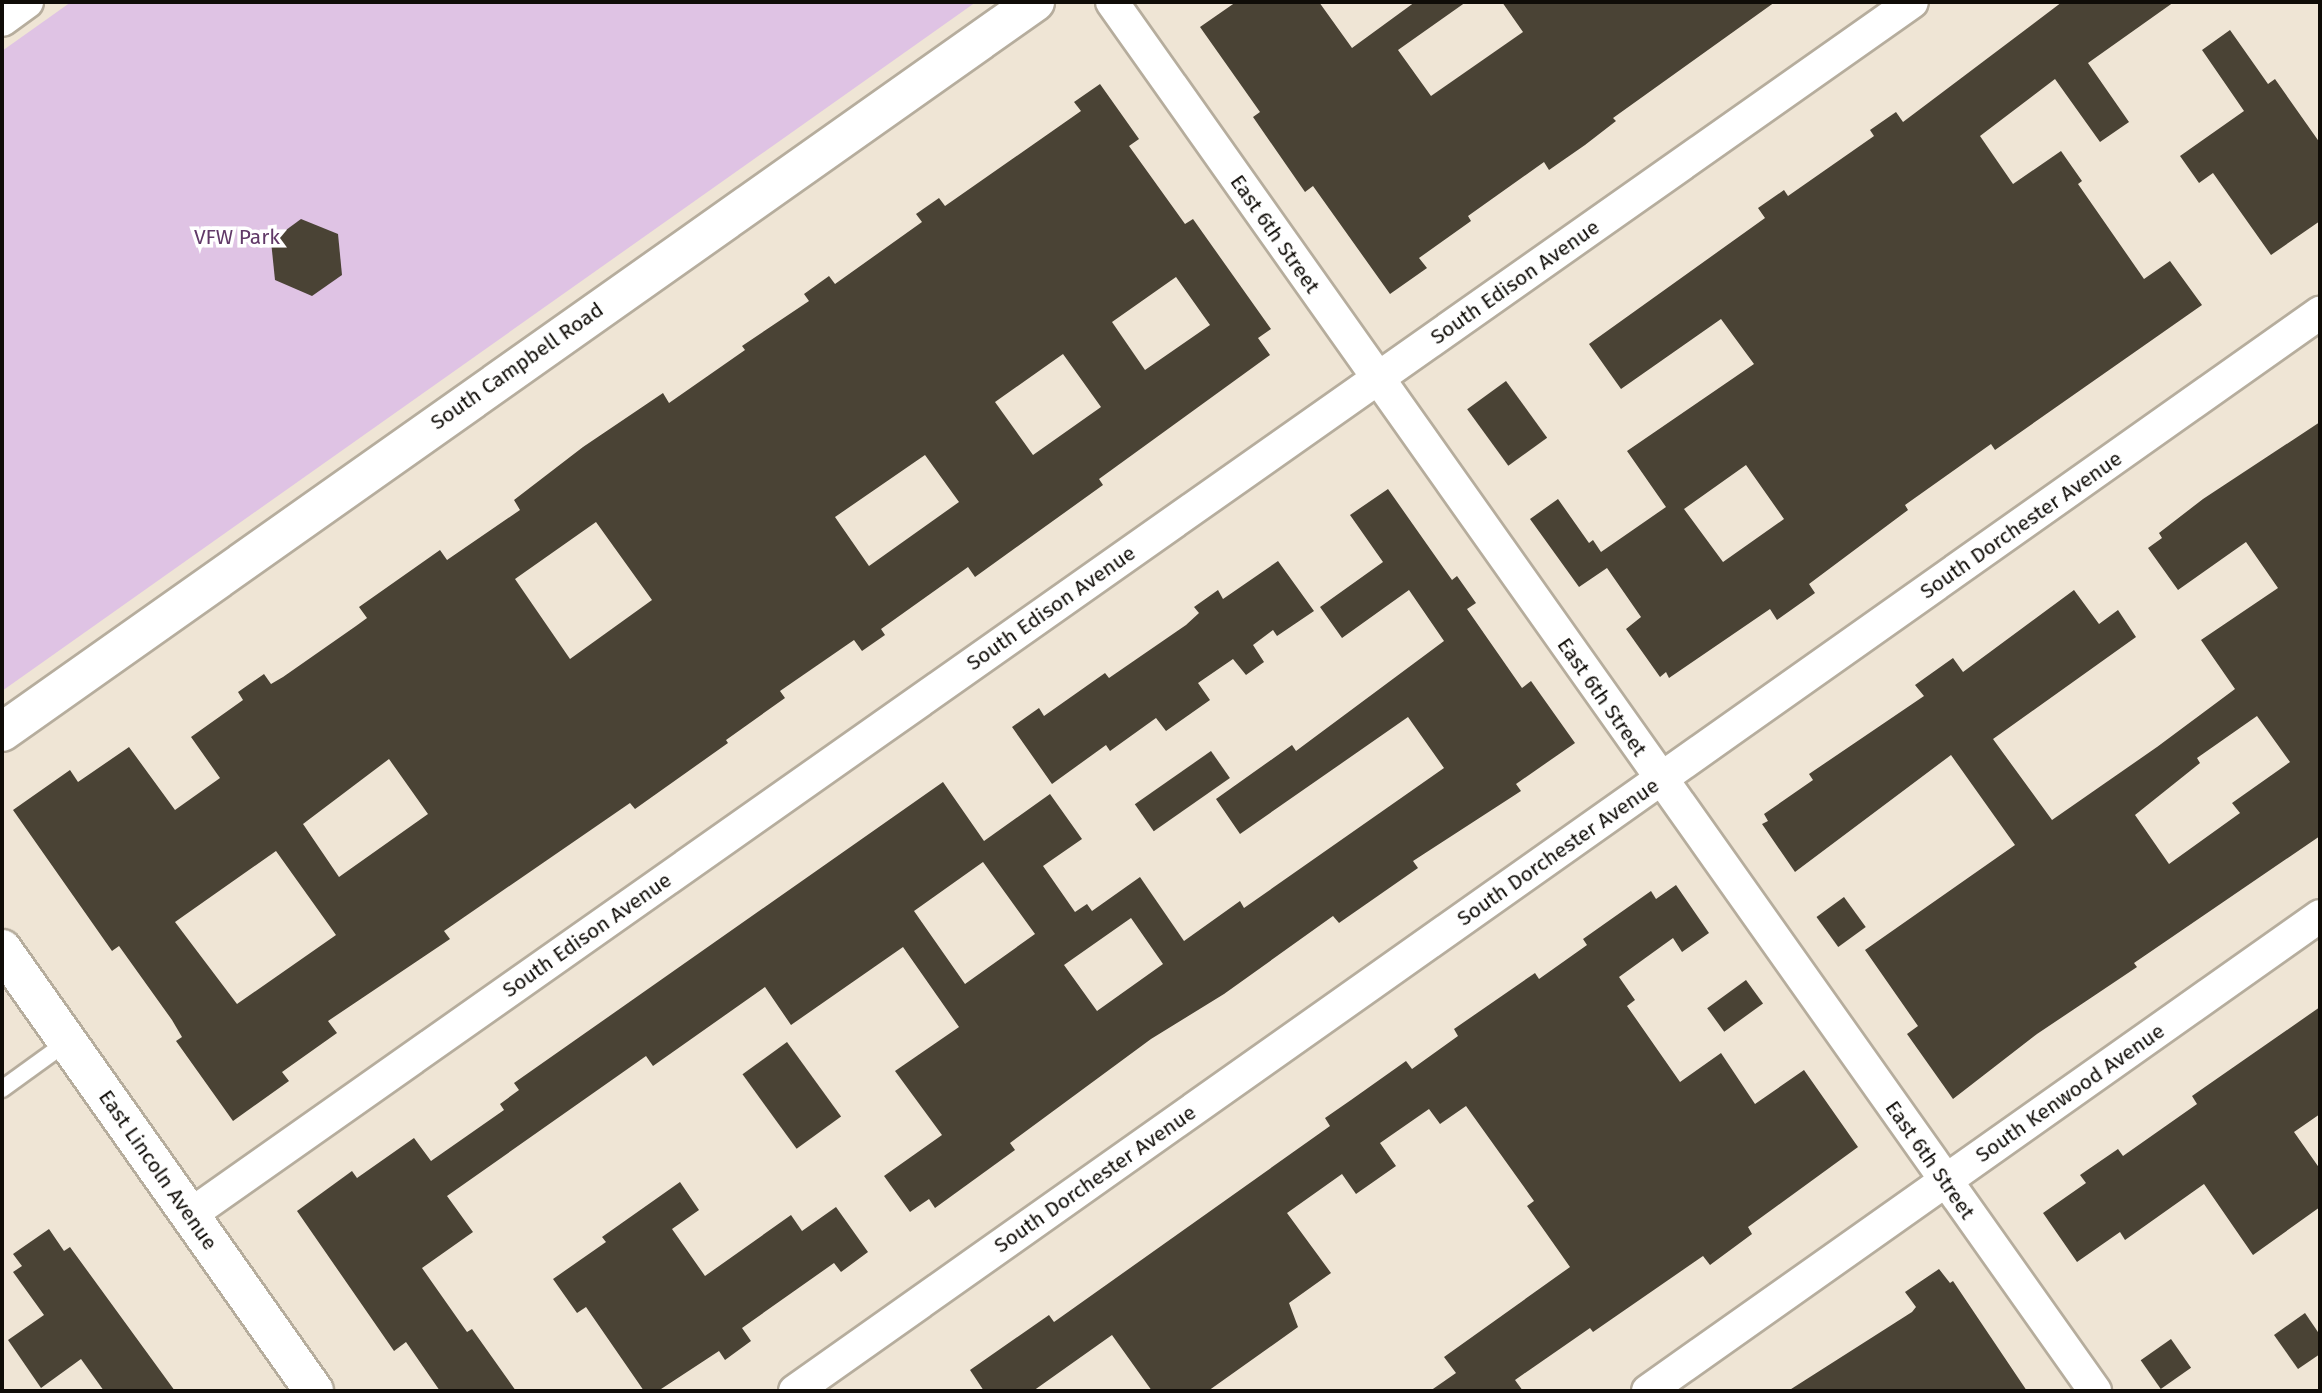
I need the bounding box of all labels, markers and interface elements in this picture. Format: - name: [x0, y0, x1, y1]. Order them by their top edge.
- street label: East 6th Street: [1225, 170, 1325, 298]
- street label: South Edison Avenue: [1426, 214, 1604, 350]
- park label: VFW Park: [194, 224, 280, 250]
- street label: South Campbell Road: [426, 297, 608, 435]
- street label: South Dorchester Avenue: [1915, 446, 2127, 604]
- street label: South Edison Avenue: [962, 540, 1140, 676]
- street label: East 6th Street: [1552, 633, 1652, 761]
- street label: South Dorchester Avenue: [1452, 773, 1664, 931]
- street label: South Edison Avenue: [498, 867, 676, 1003]
- street label: South Kenwood Avenue: [1971, 1018, 2169, 1168]
- street label: East Lincoln Avenue: [93, 1085, 223, 1255]
- street label: East 6th Street: [1880, 1096, 1980, 1224]
- street label: South Dorchester Avenue: [989, 1100, 1201, 1258]

